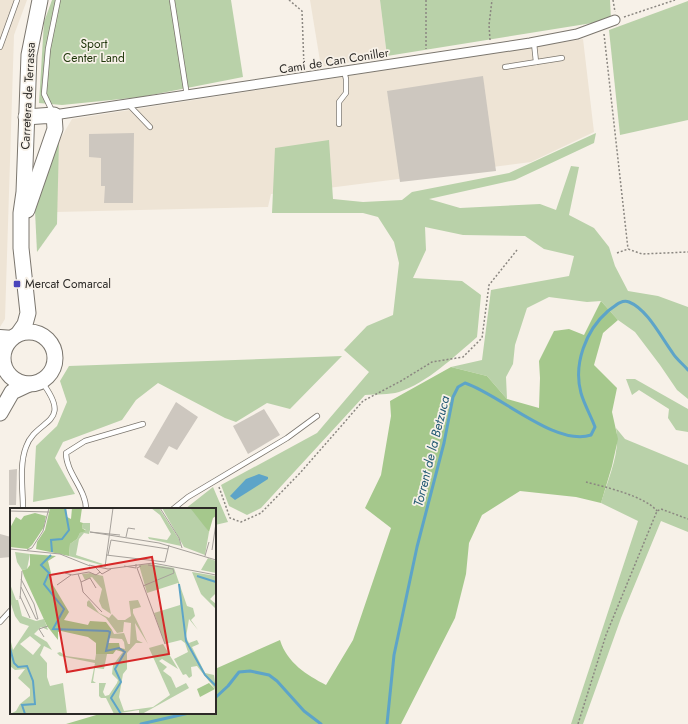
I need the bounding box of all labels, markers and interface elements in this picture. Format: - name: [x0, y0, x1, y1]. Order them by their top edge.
- park label: Sport Center Land: [63, 35, 125, 67]
- street label: Carretera de Terrassa: [16, 42, 40, 150]
- street label: Camí de Can Coniller: [278, 43, 391, 79]
- place label: Mercat Comarcal: [25, 275, 111, 293]
- marker: Mercat Comarcal: [12, 279, 22, 289]
- water label: Torrent de la Betzuca: [409, 394, 454, 509]
- inset map: [10, 508, 216, 714]

